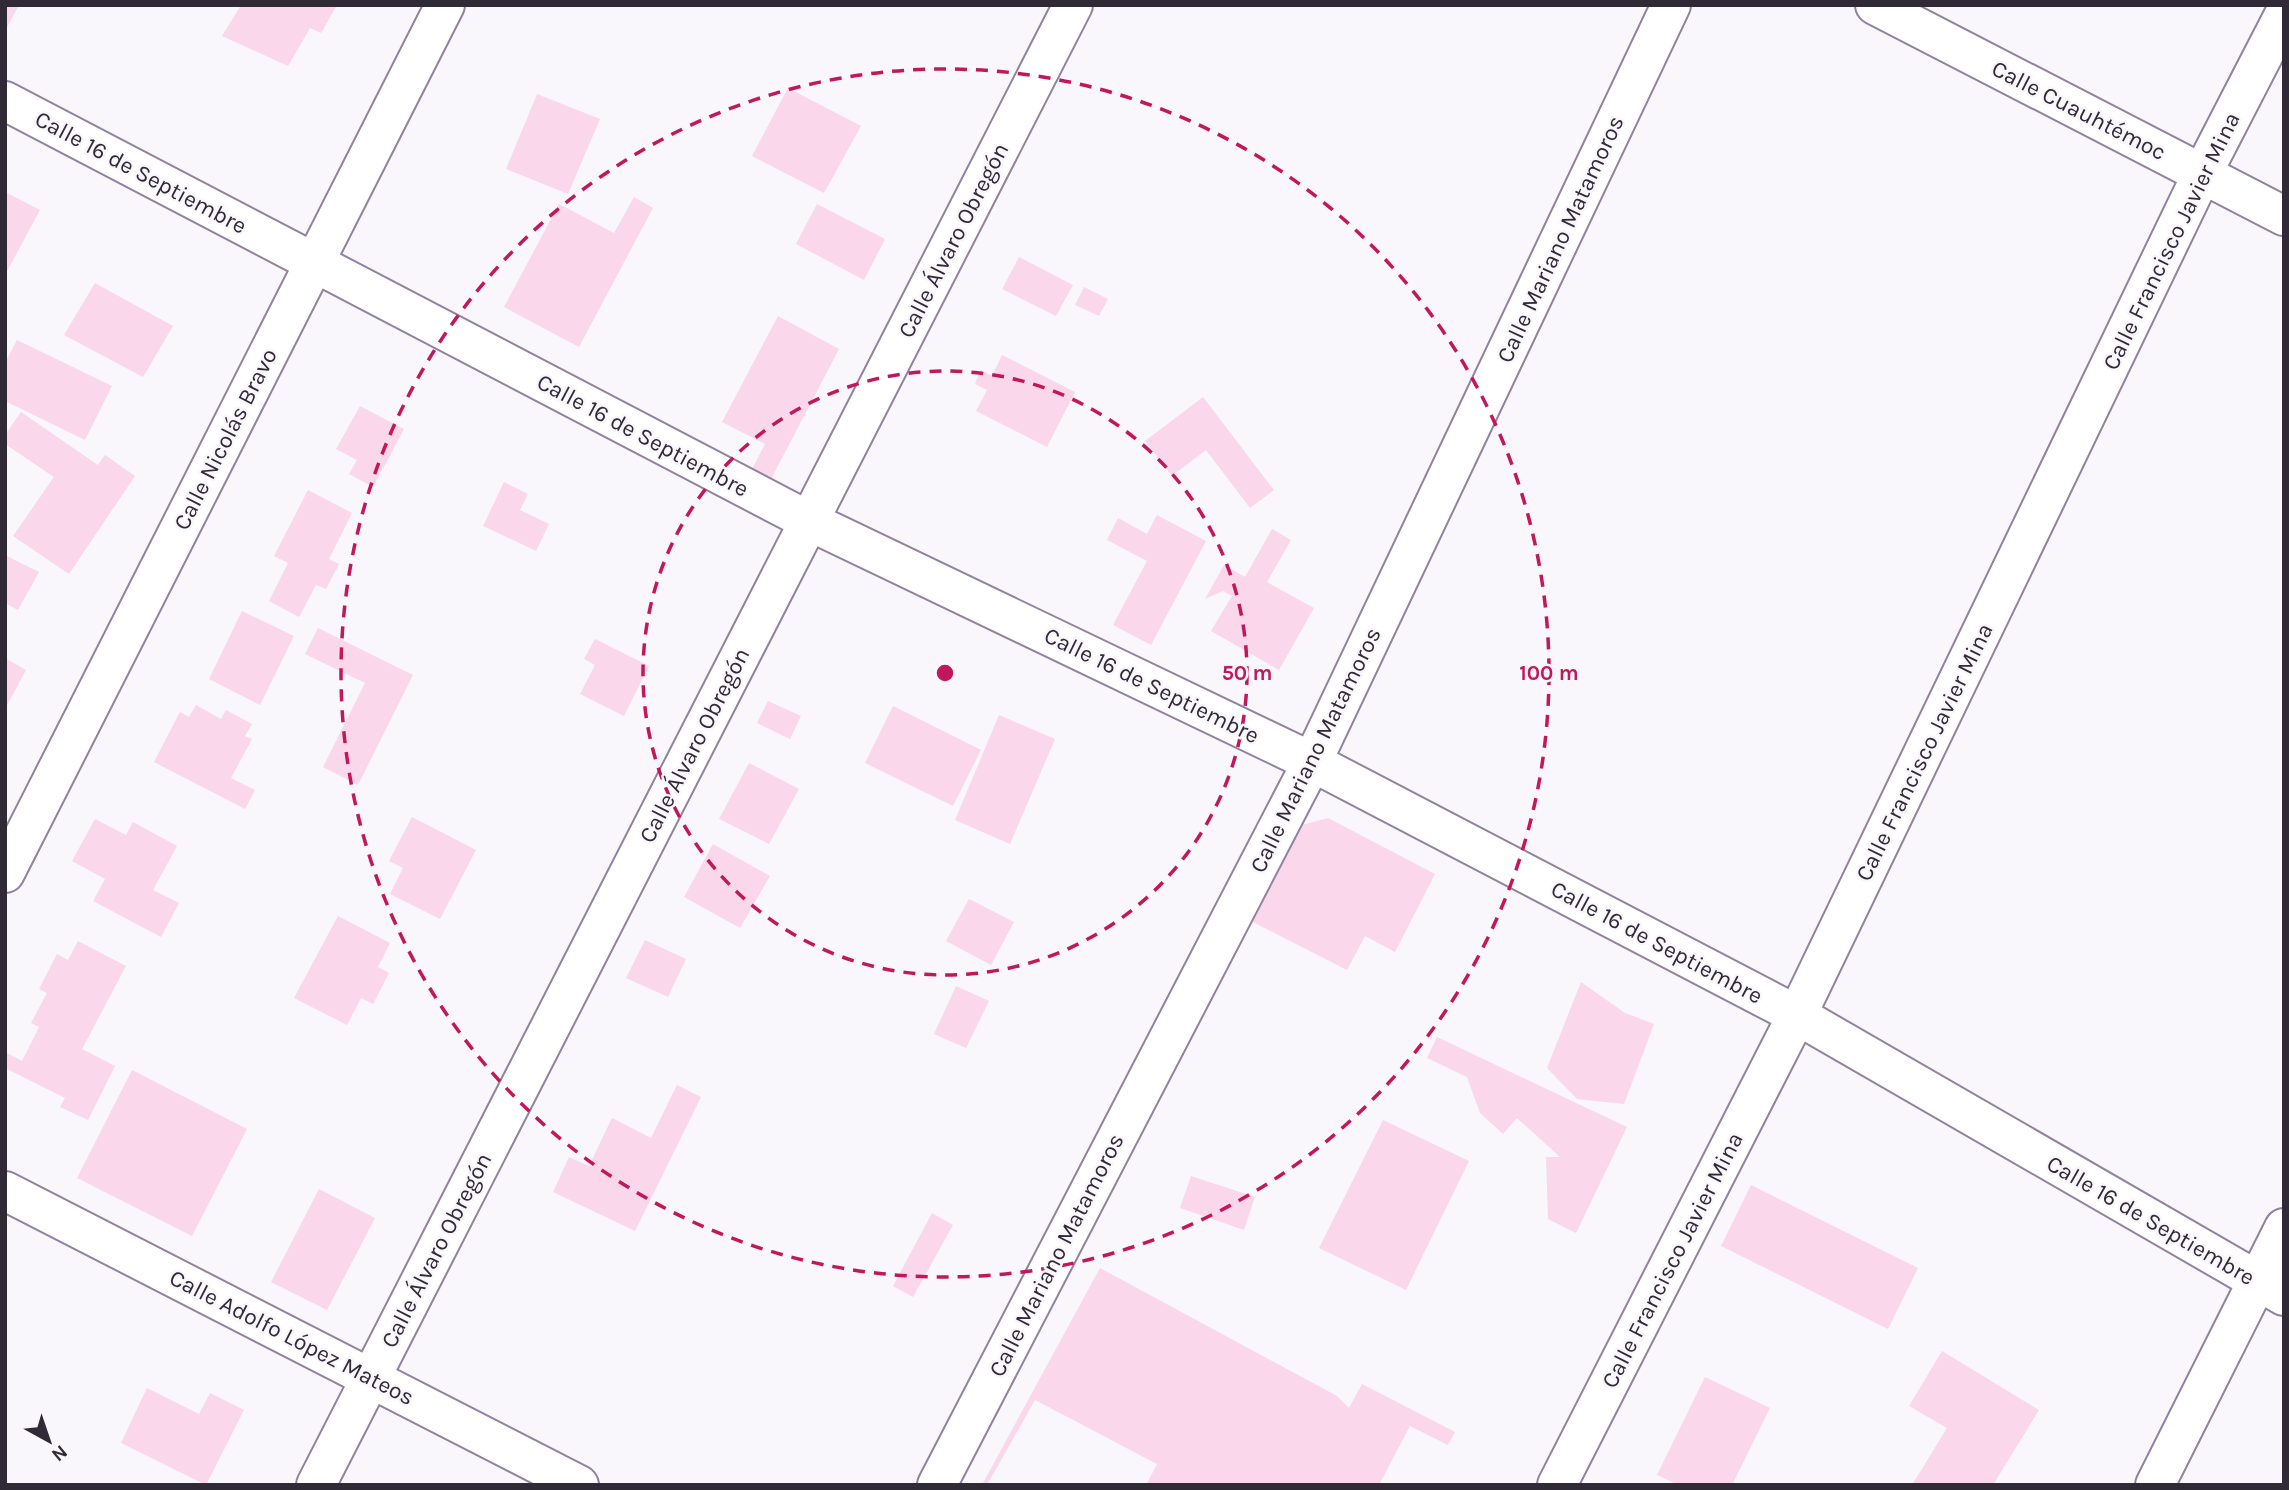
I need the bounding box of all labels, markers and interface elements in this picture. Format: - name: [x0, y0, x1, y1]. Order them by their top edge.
- street label: Calle Cuauhtémoc: [1987, 55, 2170, 166]
- street label: Calle 16 de Septiembre: [30, 105, 251, 240]
- street label: Calle Francisco Javier Mina: [2097, 108, 2246, 374]
- street label: Calle Mariano Matamoros: [1491, 111, 1630, 367]
- street label: Calle Álvaro Obregón: [893, 138, 1014, 342]
- street label: Calle Nicolás Bravo: [168, 344, 283, 534]
- street label: Calle 16 de Septiembre: [532, 368, 753, 503]
- street label: Calle Francisco Javier Mina: [1850, 619, 1999, 885]
- street label: Calle 16 de Septiembre: [1040, 622, 1264, 749]
- street label: Calle Mariano Matamoros: [1244, 623, 1387, 877]
- street label: Calle Álvaro Obregón: [634, 643, 755, 847]
- centre of rings: [933, 661, 957, 685]
- text: 50 m: [1222, 661, 1272, 685]
- text: 100 m: [1519, 661, 1579, 685]
- street label: Calle 16 de Septiembre: [1546, 875, 1767, 1010]
- street label: Calle Francisco Javier Mina: [1596, 1128, 1749, 1393]
- street label: Calle Mariano Matamoros: [983, 1129, 1130, 1381]
- street label: Calle Álvaro Obregón: [376, 1148, 497, 1352]
- street label: Calle 16 de Septiembre: [2042, 1150, 2260, 1291]
- street label: Calle Adolfo López Mateos: [165, 1264, 419, 1411]
- north arrow: [14, 1406, 84, 1476]
- text: N: [47, 1440, 72, 1466]

